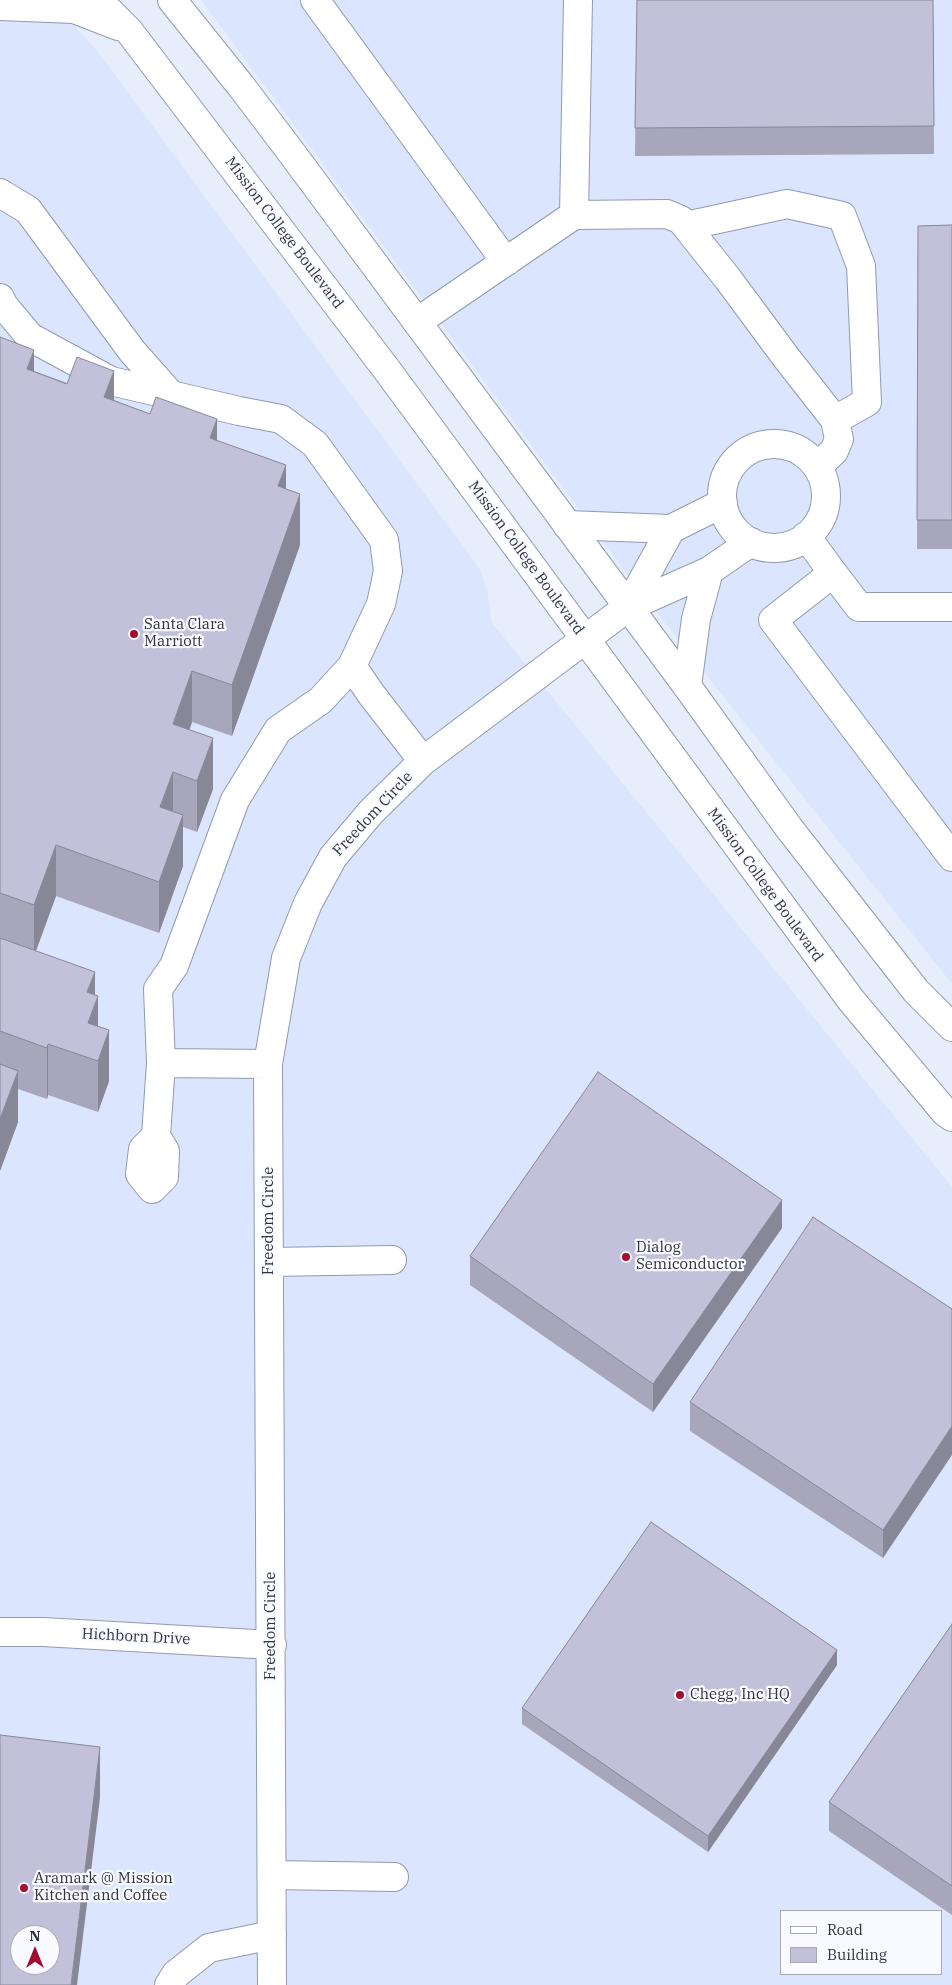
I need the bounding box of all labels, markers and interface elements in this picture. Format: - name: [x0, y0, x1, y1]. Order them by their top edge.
- street label: Mission College Boulevard: [221, 154, 347, 312]
- street label: Mission College Boulevard: [464, 478, 588, 638]
- place label: Santa Clara Marriott: [144, 616, 225, 651]
- marker: Santa Clara Marriott: [128, 628, 140, 640]
- street label: Freedom Circle: [329, 768, 417, 860]
- street label: Mission College Boulevard: [703, 805, 827, 965]
- street label: Freedom Circle: [260, 1167, 278, 1275]
- place label: Dialog Semiconductor: [636, 1239, 744, 1274]
- marker: Dialog Semiconductor: [620, 1251, 632, 1263]
- street label: Freedom Circle: [262, 1572, 280, 1680]
- street label: Hichborn Drive: [81, 1625, 191, 1649]
- place label: Chegg, Inc HQ: [690, 1686, 790, 1704]
- marker: Chegg, Inc HQ: [674, 1689, 686, 1701]
- place label: Aramark @ Mission Kitchen and Coffee: [34, 1870, 173, 1905]
- marker: Aramark @ Mission Kitchen and Coffee: [18, 1882, 30, 1894]
- legend: [780, 1910, 942, 1975]
- text: Road: [827, 1920, 863, 1939]
- north arrow: [10, 1925, 60, 1975]
- text: N: [29, 1927, 41, 1945]
- text: Building: [827, 1945, 887, 1964]

